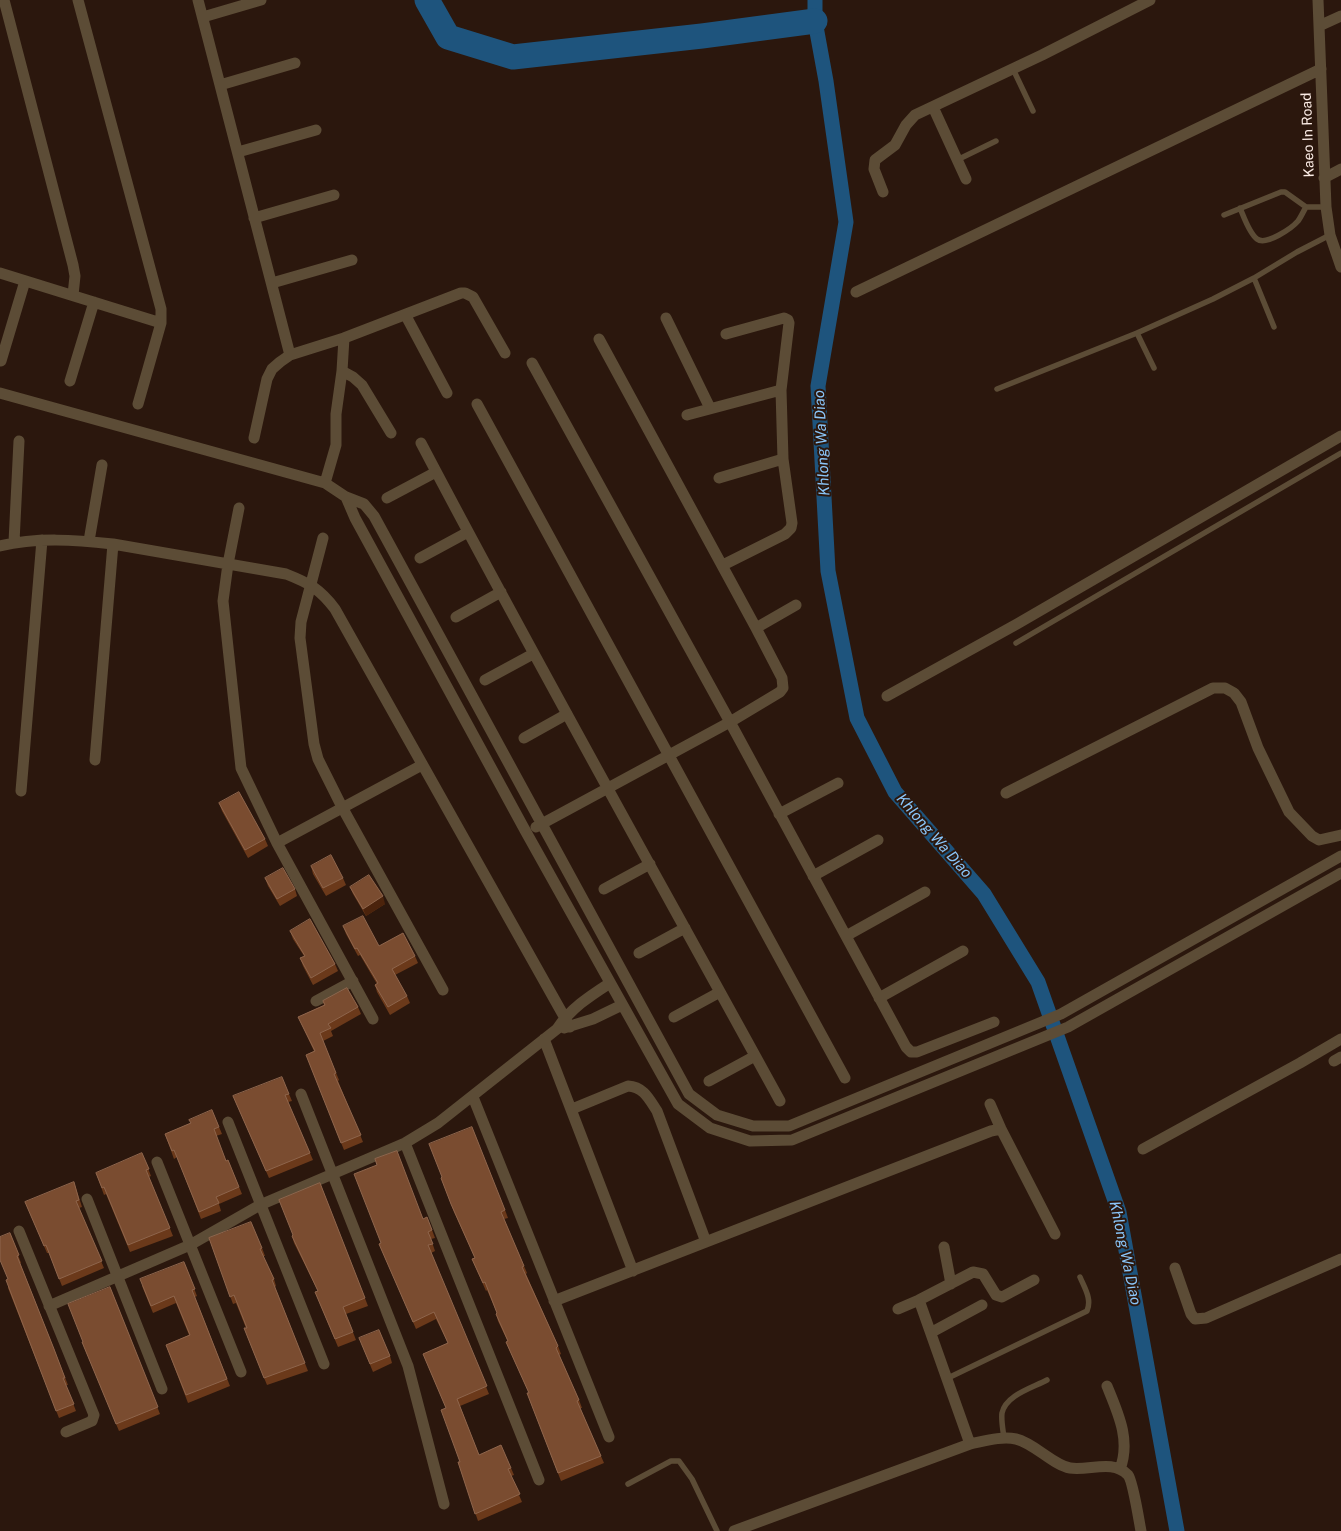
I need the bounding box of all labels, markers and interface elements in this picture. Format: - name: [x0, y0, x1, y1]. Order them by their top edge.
- street label: Kaeo In Road: [1298, 92, 1318, 178]
- water label: Khlong Wa Diao: [810, 390, 834, 496]
- water label: Khlong Wa Diao: [892, 790, 976, 882]
- water label: Khlong Wa Diao: [1105, 1199, 1145, 1307]

